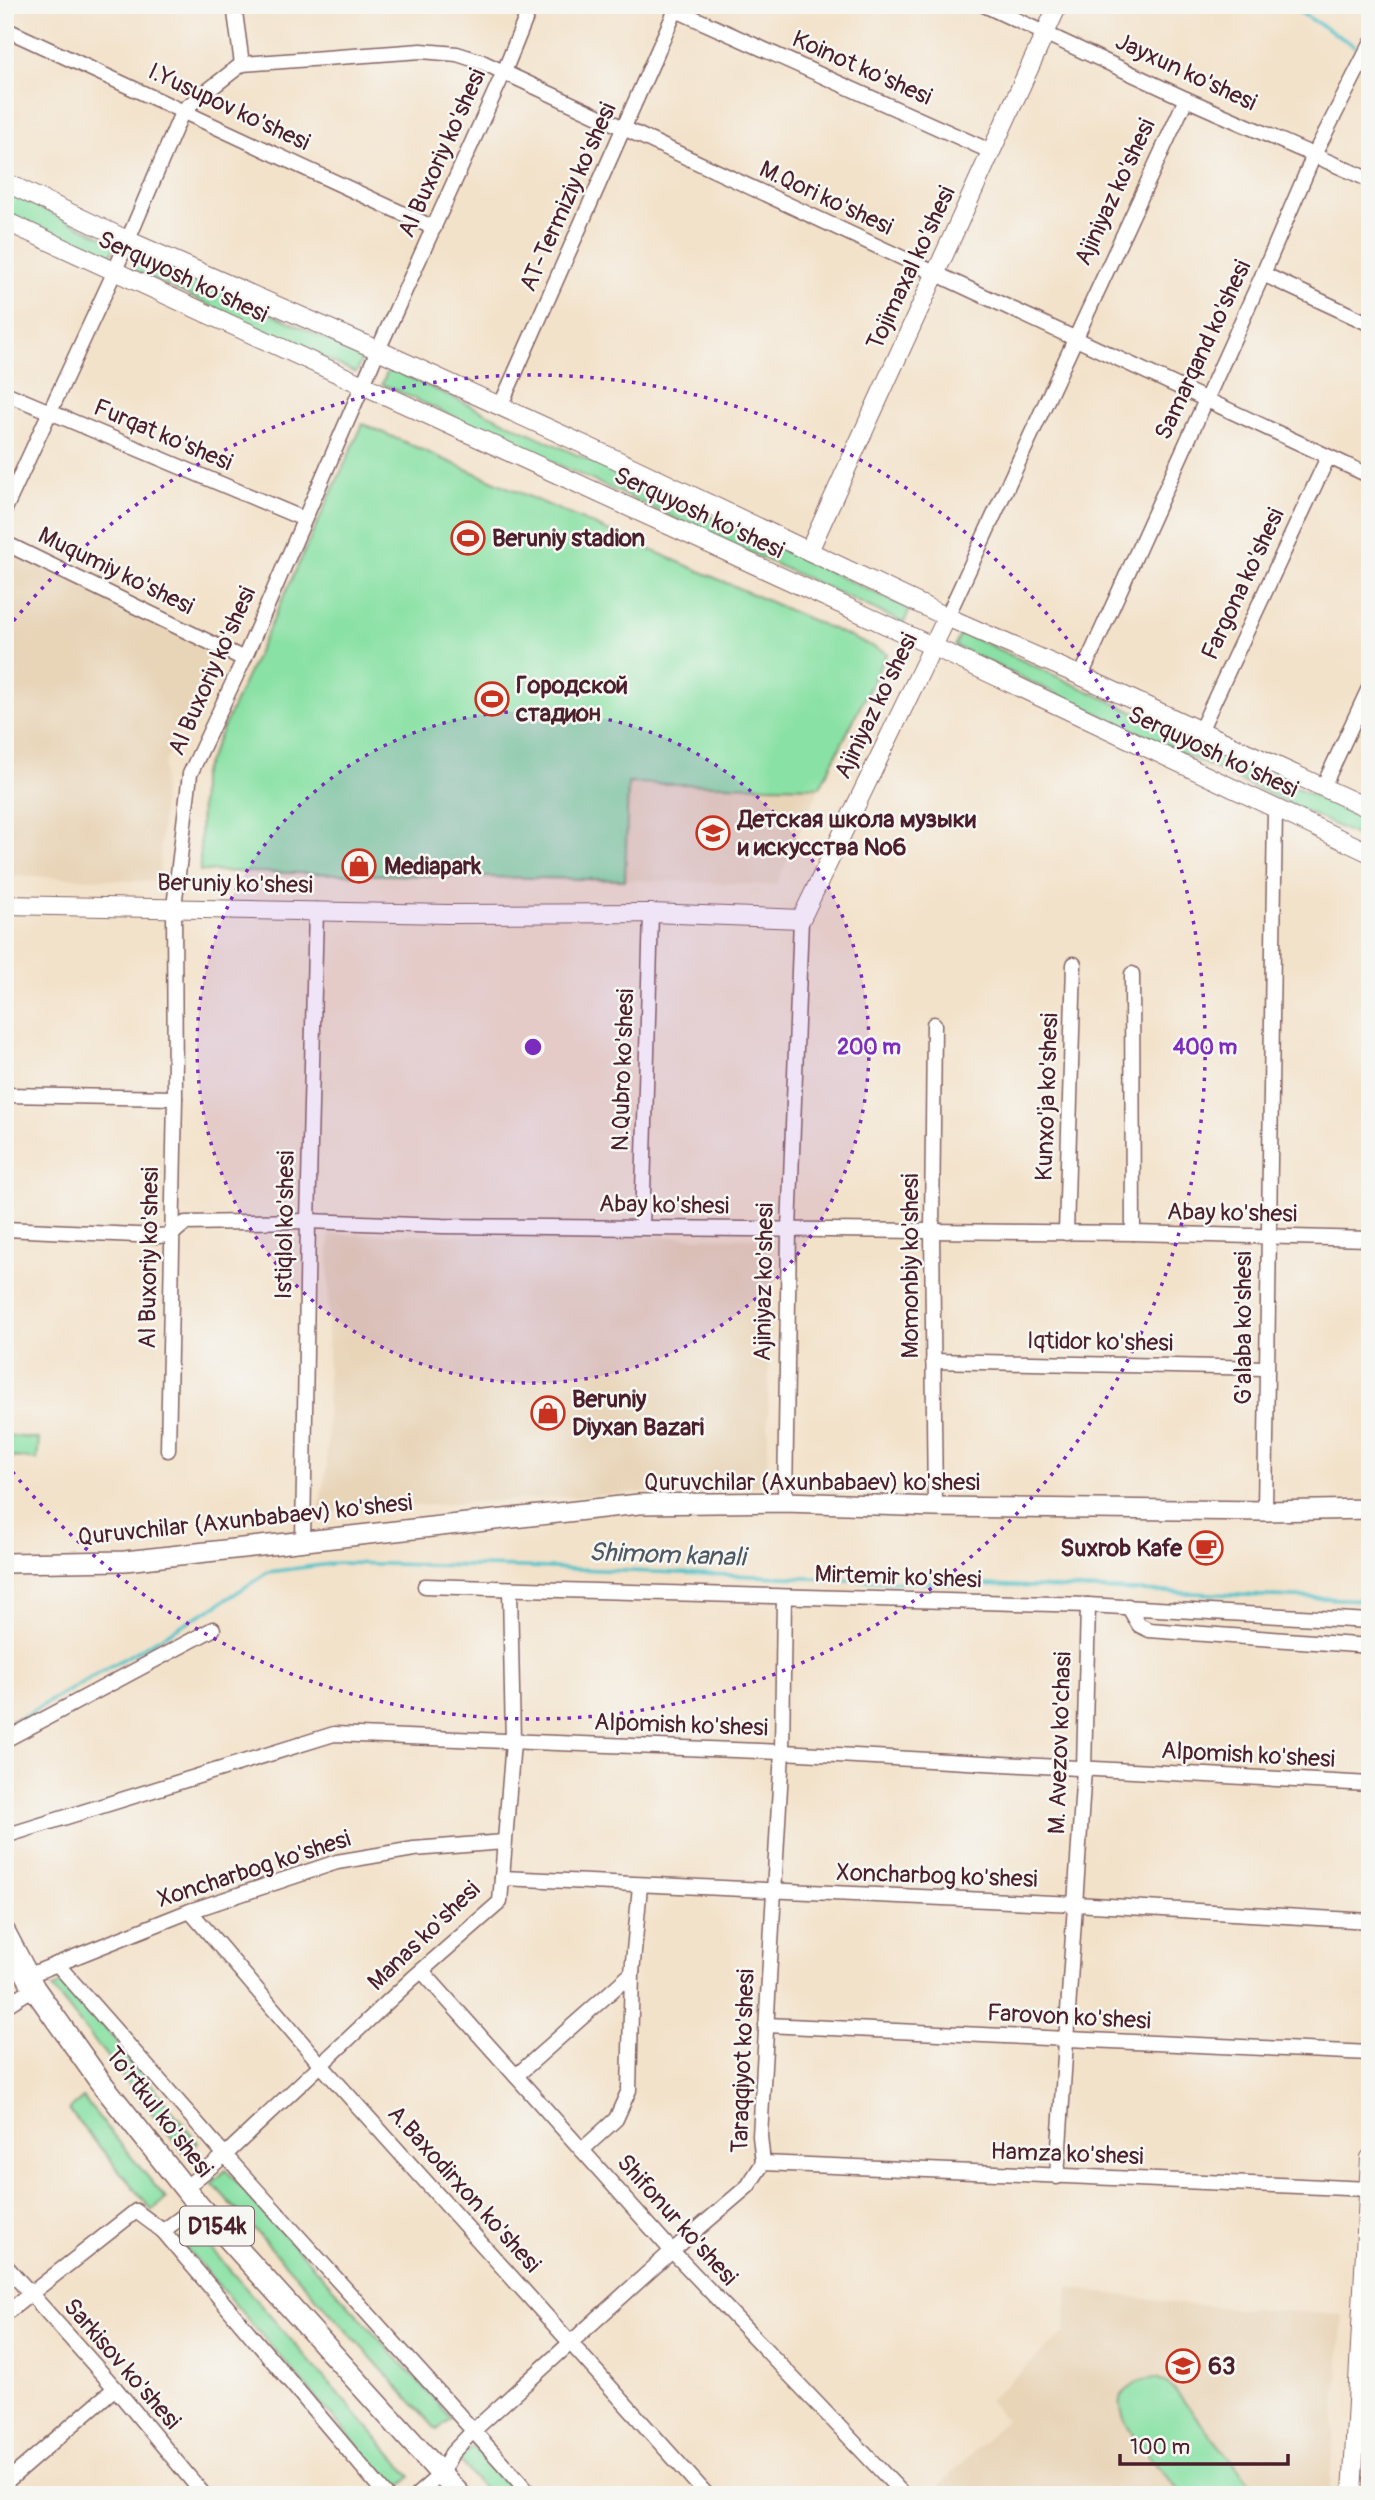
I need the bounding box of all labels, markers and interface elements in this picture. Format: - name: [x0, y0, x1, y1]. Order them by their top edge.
- street label: Koinot ko'shesi: [788, 24, 936, 112]
- street label: Jayxun ko'shesi: [1111, 27, 1261, 117]
- street label: I.Yusupov ko'shesi: [144, 57, 314, 157]
- street label: Al Buxoriy ko'shesi: [392, 64, 492, 242]
- street label: AT-Termiziy ko'shesi: [513, 98, 623, 296]
- street label: Ajiniyaz ko'shesi: [1068, 114, 1162, 270]
- street label: M.Qori ko'shesi: [755, 154, 897, 242]
- street label: Tojimaxal ko'shesi: [860, 181, 962, 355]
- street label: Serquyosh ko'shesi: [93, 225, 273, 329]
- street label: Samarqand ko'shesi: [1149, 256, 1257, 444]
- street label: Furqat ko'shesi: [89, 393, 237, 477]
- street label: Serquyosh ko'shesi: [609, 461, 789, 565]
- street label: Fargona ko'shesi: [1195, 504, 1291, 664]
- sports icon: Beruniy stadion: [449, 519, 487, 557]
- street label: Muqumiy ko'shesi: [33, 521, 199, 621]
- place label: Beruniy stadion: [492, 524, 645, 553]
- street label: Al Buxoriy ko'shesi: [162, 582, 262, 760]
- street label: Ajiniyaz ko'shesi: [828, 628, 924, 784]
- place label: Городской стадион: [515, 671, 628, 728]
- sports icon: Городской стадион: [473, 680, 511, 718]
- street label: Serquyosh ko'shesi: [1123, 700, 1303, 804]
- place label: Детская школа музыки и искусства №6: [736, 805, 976, 862]
- school or university icon: Детская школа музыки и искусства №6: [694, 814, 732, 852]
- shop icon: Mediapark: [340, 847, 378, 885]
- place label: Mediapark: [384, 852, 482, 881]
- street label: Beruniy ko'shesi: [157, 868, 313, 900]
- street label: N.Qubro ko'shesi: [606, 988, 640, 1152]
- street label: Kunxo'ja ko'shesi: [1030, 1012, 1064, 1182]
- text: 200 m: [837, 1034, 901, 1061]
- text: 400 m: [1173, 1034, 1237, 1061]
- centre of rings: [521, 1035, 545, 1059]
- street label: Istiqlol ko'shesi: [269, 1150, 301, 1300]
- street label: Al Buxoriy ko'shesi: [133, 1167, 165, 1349]
- street label: Momonbiy ko'shesi: [896, 1174, 925, 1358]
- street label: Abay ko'shesi: [599, 1189, 729, 1221]
- street label: Abay ko'shesi: [1167, 1197, 1297, 1229]
- street label: Ajiniyaz ko'shesi: [748, 1202, 780, 1362]
- street label: G'alaba ko'shesi: [1229, 1251, 1258, 1405]
- street label: Iqtidor ko'shesi: [1027, 1326, 1173, 1358]
- place label: Beruniy Diyxan Bazari: [572, 1385, 704, 1442]
- shop icon: Beruniy Diyxan Bazari: [529, 1394, 567, 1432]
- street label: Quruvchilar (Axunbabaev) ko'shesi: [644, 1468, 980, 1497]
- street label: Quruvchilar (Axunbabaev) ko'shesi: [76, 1488, 414, 1552]
- cafe icon: Suxrob Kafe: [1187, 1529, 1225, 1567]
- place label: Suxrob Kafe: [1060, 1534, 1183, 1563]
- water label: Shimom kanali: [588, 1536, 750, 1574]
- street label: Mirtemir ko'shesi: [814, 1560, 982, 1594]
- street label: M. Avezov ko'chasi: [1042, 1651, 1078, 1835]
- street label: Alpomish ko'shesi: [594, 1707, 768, 1743]
- street label: Alpomish ko'shesi: [1160, 1736, 1336, 1774]
- street label: Xoncharbog ko'shesi: [154, 1824, 354, 1914]
- street label: Xoncharbog ko'shesi: [836, 1858, 1038, 1894]
- street label: Manas ko'shesi: [362, 1875, 486, 1997]
- street label: Taraqqiyot ko'shesi: [725, 1969, 761, 2153]
- street label: Farovon ko'shesi: [986, 1998, 1152, 2036]
- street label: To'rtkul ko'shesi: [99, 2041, 219, 2183]
- street label: A.Baxodirxon ko'shesi: [381, 2099, 547, 2279]
- street label: Hamza ko'shesi: [990, 2137, 1144, 2171]
- street label: Shifonur ko'shesi: [610, 2148, 744, 2292]
- road number: D154k: [180, 2206, 254, 2246]
- street label: Sarkisov ko'shesi: [57, 2293, 187, 2435]
- school or university icon: 63: [1164, 2347, 1202, 2385]
- place label: 63: [1208, 2352, 1235, 2381]
- scale bar: [1120, 2423, 1288, 2467]
- text: 100 m: [1130, 2434, 1190, 2461]

